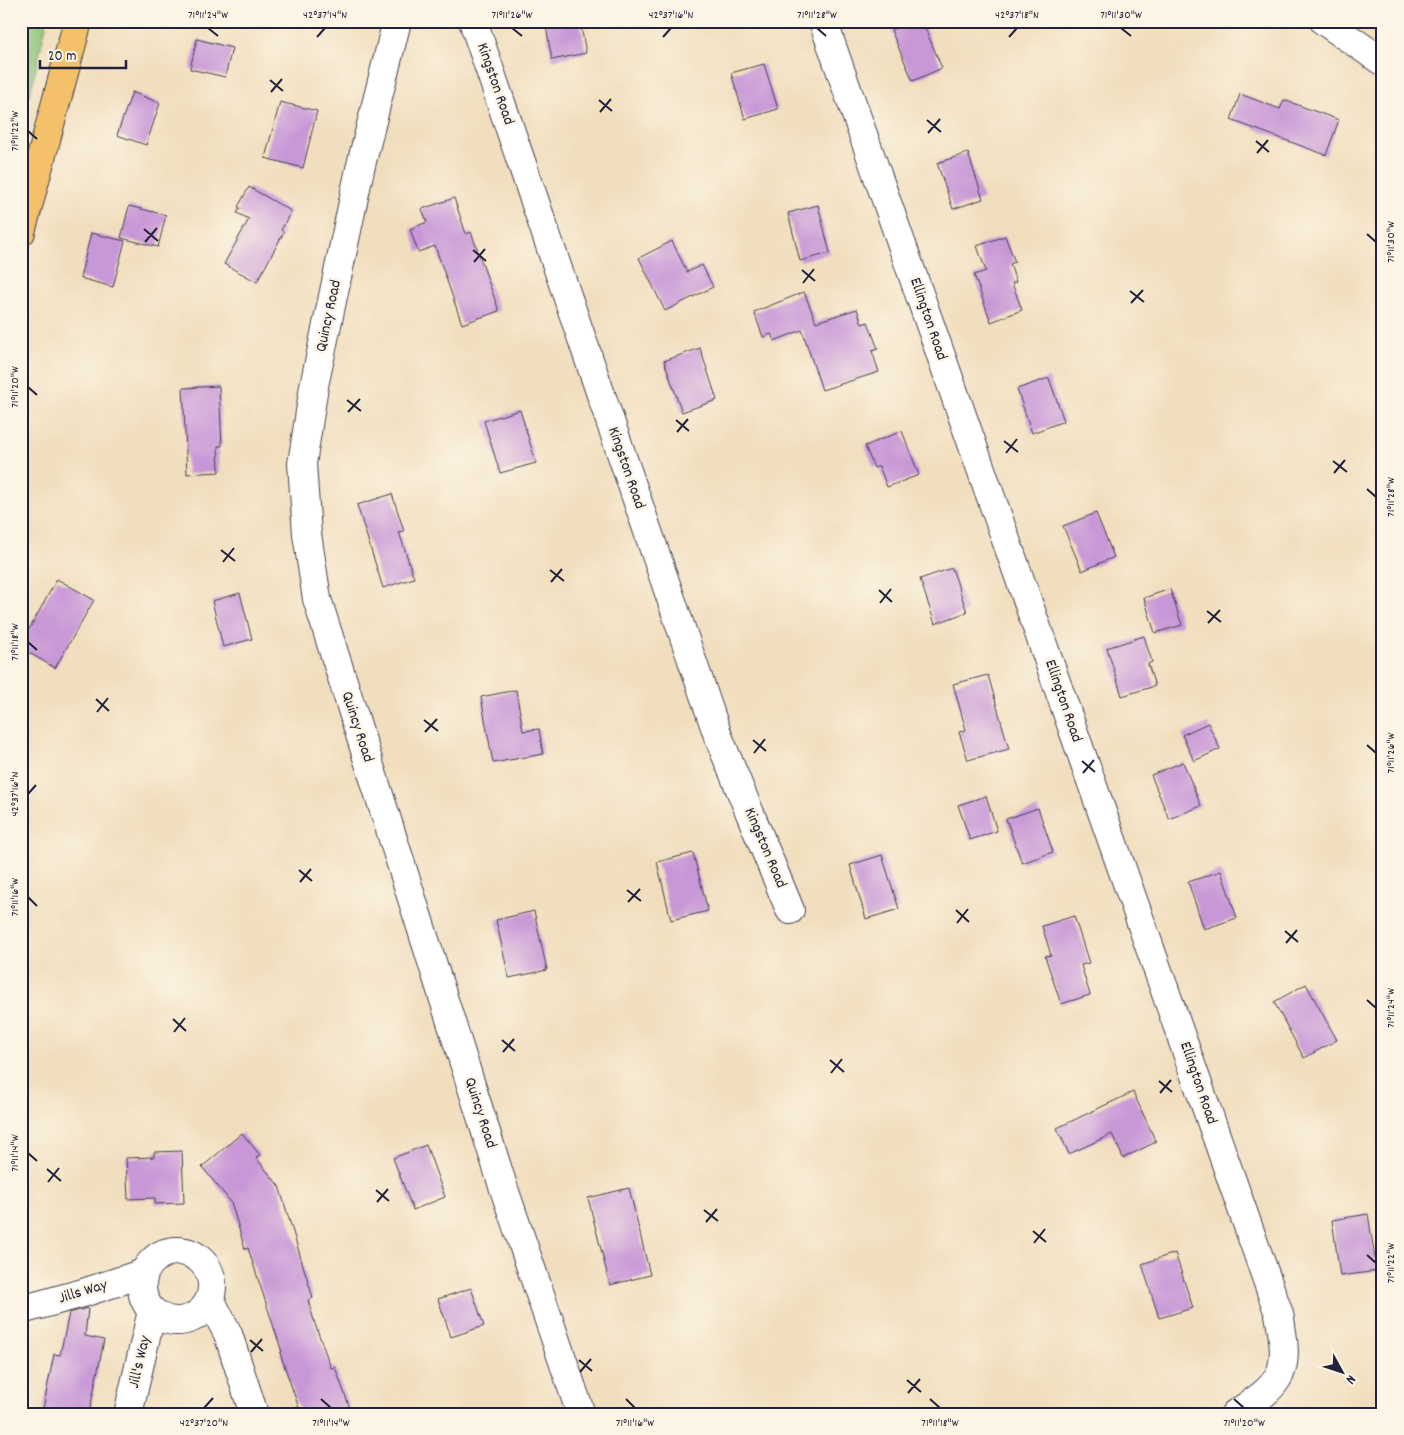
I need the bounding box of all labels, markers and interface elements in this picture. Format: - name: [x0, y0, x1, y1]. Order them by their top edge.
- text: 71°11'24"W: [188, 7, 228, 24]
- text: 42°37'14"N: [303, 7, 347, 24]
- text: 71°11'26"W: [492, 7, 533, 24]
- text: 42°37'16"N: [648, 7, 694, 24]
- text: 71°11'28"W: [797, 7, 837, 24]
- text: 42°37'18"N: [995, 7, 1039, 24]
- text: 71°11'30"W: [1100, 7, 1142, 24]
- scale bar: [40, 38, 126, 70]
- street label: Kingston Road: [470, 40, 520, 128]
- text: 20 m: [48, 46, 76, 68]
- text: 71°11'22"W: [7, 111, 24, 151]
- text: 71°11'30"W: [1383, 221, 1400, 263]
- street label: Ellington Road: [903, 274, 953, 364]
- street label: Quincy Road: [310, 278, 348, 354]
- text: 71°11'20"W: [7, 366, 24, 408]
- street label: Kingston Road: [601, 424, 651, 512]
- text: 71°11'28"W: [1383, 477, 1400, 517]
- text: 71°11'18"W: [7, 623, 24, 661]
- street label: Ellington Road: [1038, 656, 1088, 746]
- street label: Quincy Road: [335, 689, 379, 765]
- text: 71°11'26"W: [1383, 732, 1400, 773]
- text: 42°37'16"N: [7, 771, 24, 817]
- street label: Kingston Road: [738, 804, 792, 892]
- text: 71°11'16"W: [7, 878, 24, 916]
- text: 71°11'24"W: [1383, 988, 1400, 1028]
- street label: Ellington Road: [1173, 1038, 1223, 1128]
- street label: Quincy Road: [458, 1075, 502, 1151]
- text: 71°11'14"W: [7, 1134, 24, 1172]
- text: 71°11'22"W: [1383, 1243, 1400, 1283]
- street label: Jills Way: [56, 1274, 111, 1310]
- street label: Jill's Way: [123, 1333, 157, 1390]
- north arrow: [1316, 1348, 1366, 1398]
- text: N: [1340, 1370, 1360, 1388]
- text: 42°37'20"N: [180, 1415, 228, 1432]
- text: 71°11'14"W: [312, 1415, 350, 1432]
- text: 71°11'16"W: [616, 1415, 654, 1432]
- text: 71°11'18"W: [921, 1415, 959, 1432]
- text: 71°11'20"W: [1223, 1415, 1265, 1432]

